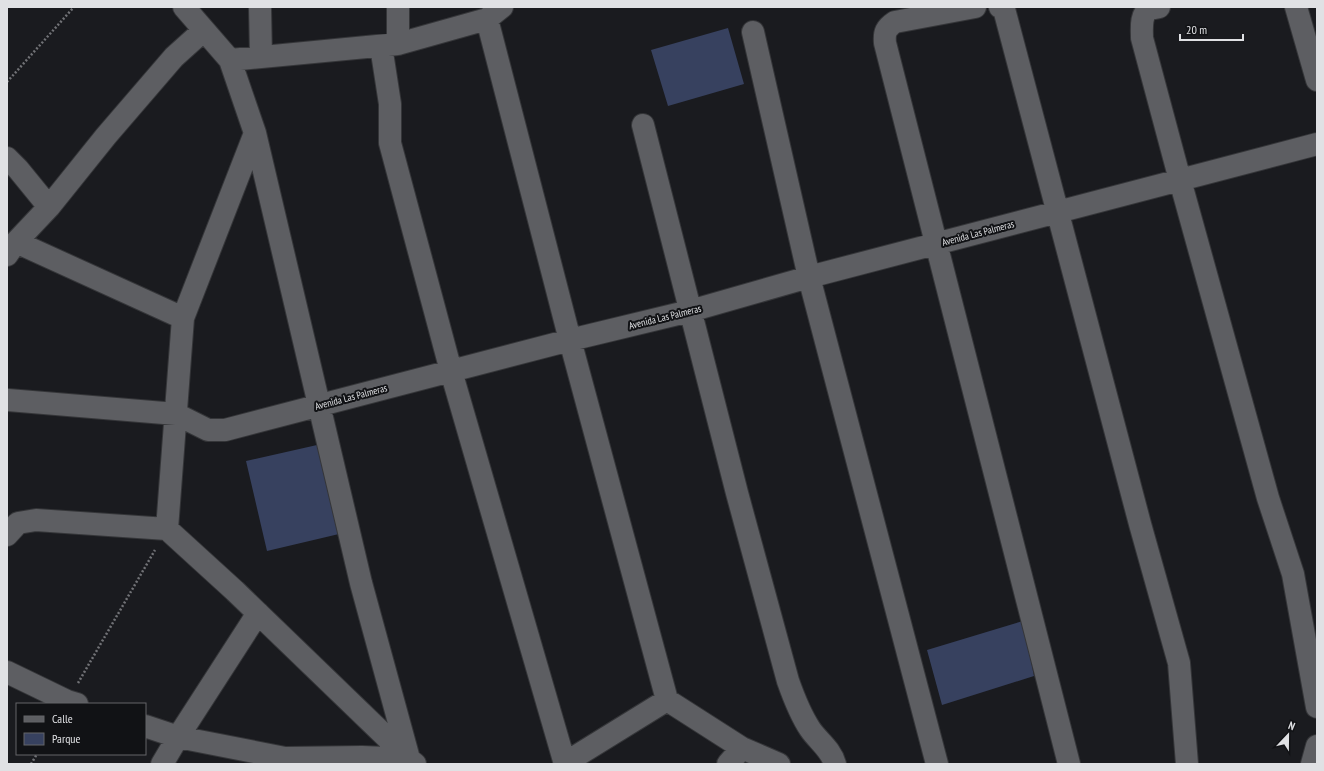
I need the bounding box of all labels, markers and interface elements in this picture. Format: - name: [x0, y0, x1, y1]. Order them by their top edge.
- scale bar: [1180, 16, 1243, 42]
- text: 20 m: [1186, 22, 1207, 37]
- street label: Avenida Las Palmeras: [940, 217, 1016, 249]
- street label: Avenida Las Palmeras: [627, 302, 703, 332]
- street label: Avenida Las Palmeras: [313, 381, 389, 413]
- legend: [16, 703, 146, 755]
- text: Calle: [52, 711, 73, 726]
- north arrow: [1268, 715, 1308, 755]
- text: N: [1286, 718, 1297, 733]
- text: Parque: [52, 731, 81, 746]

